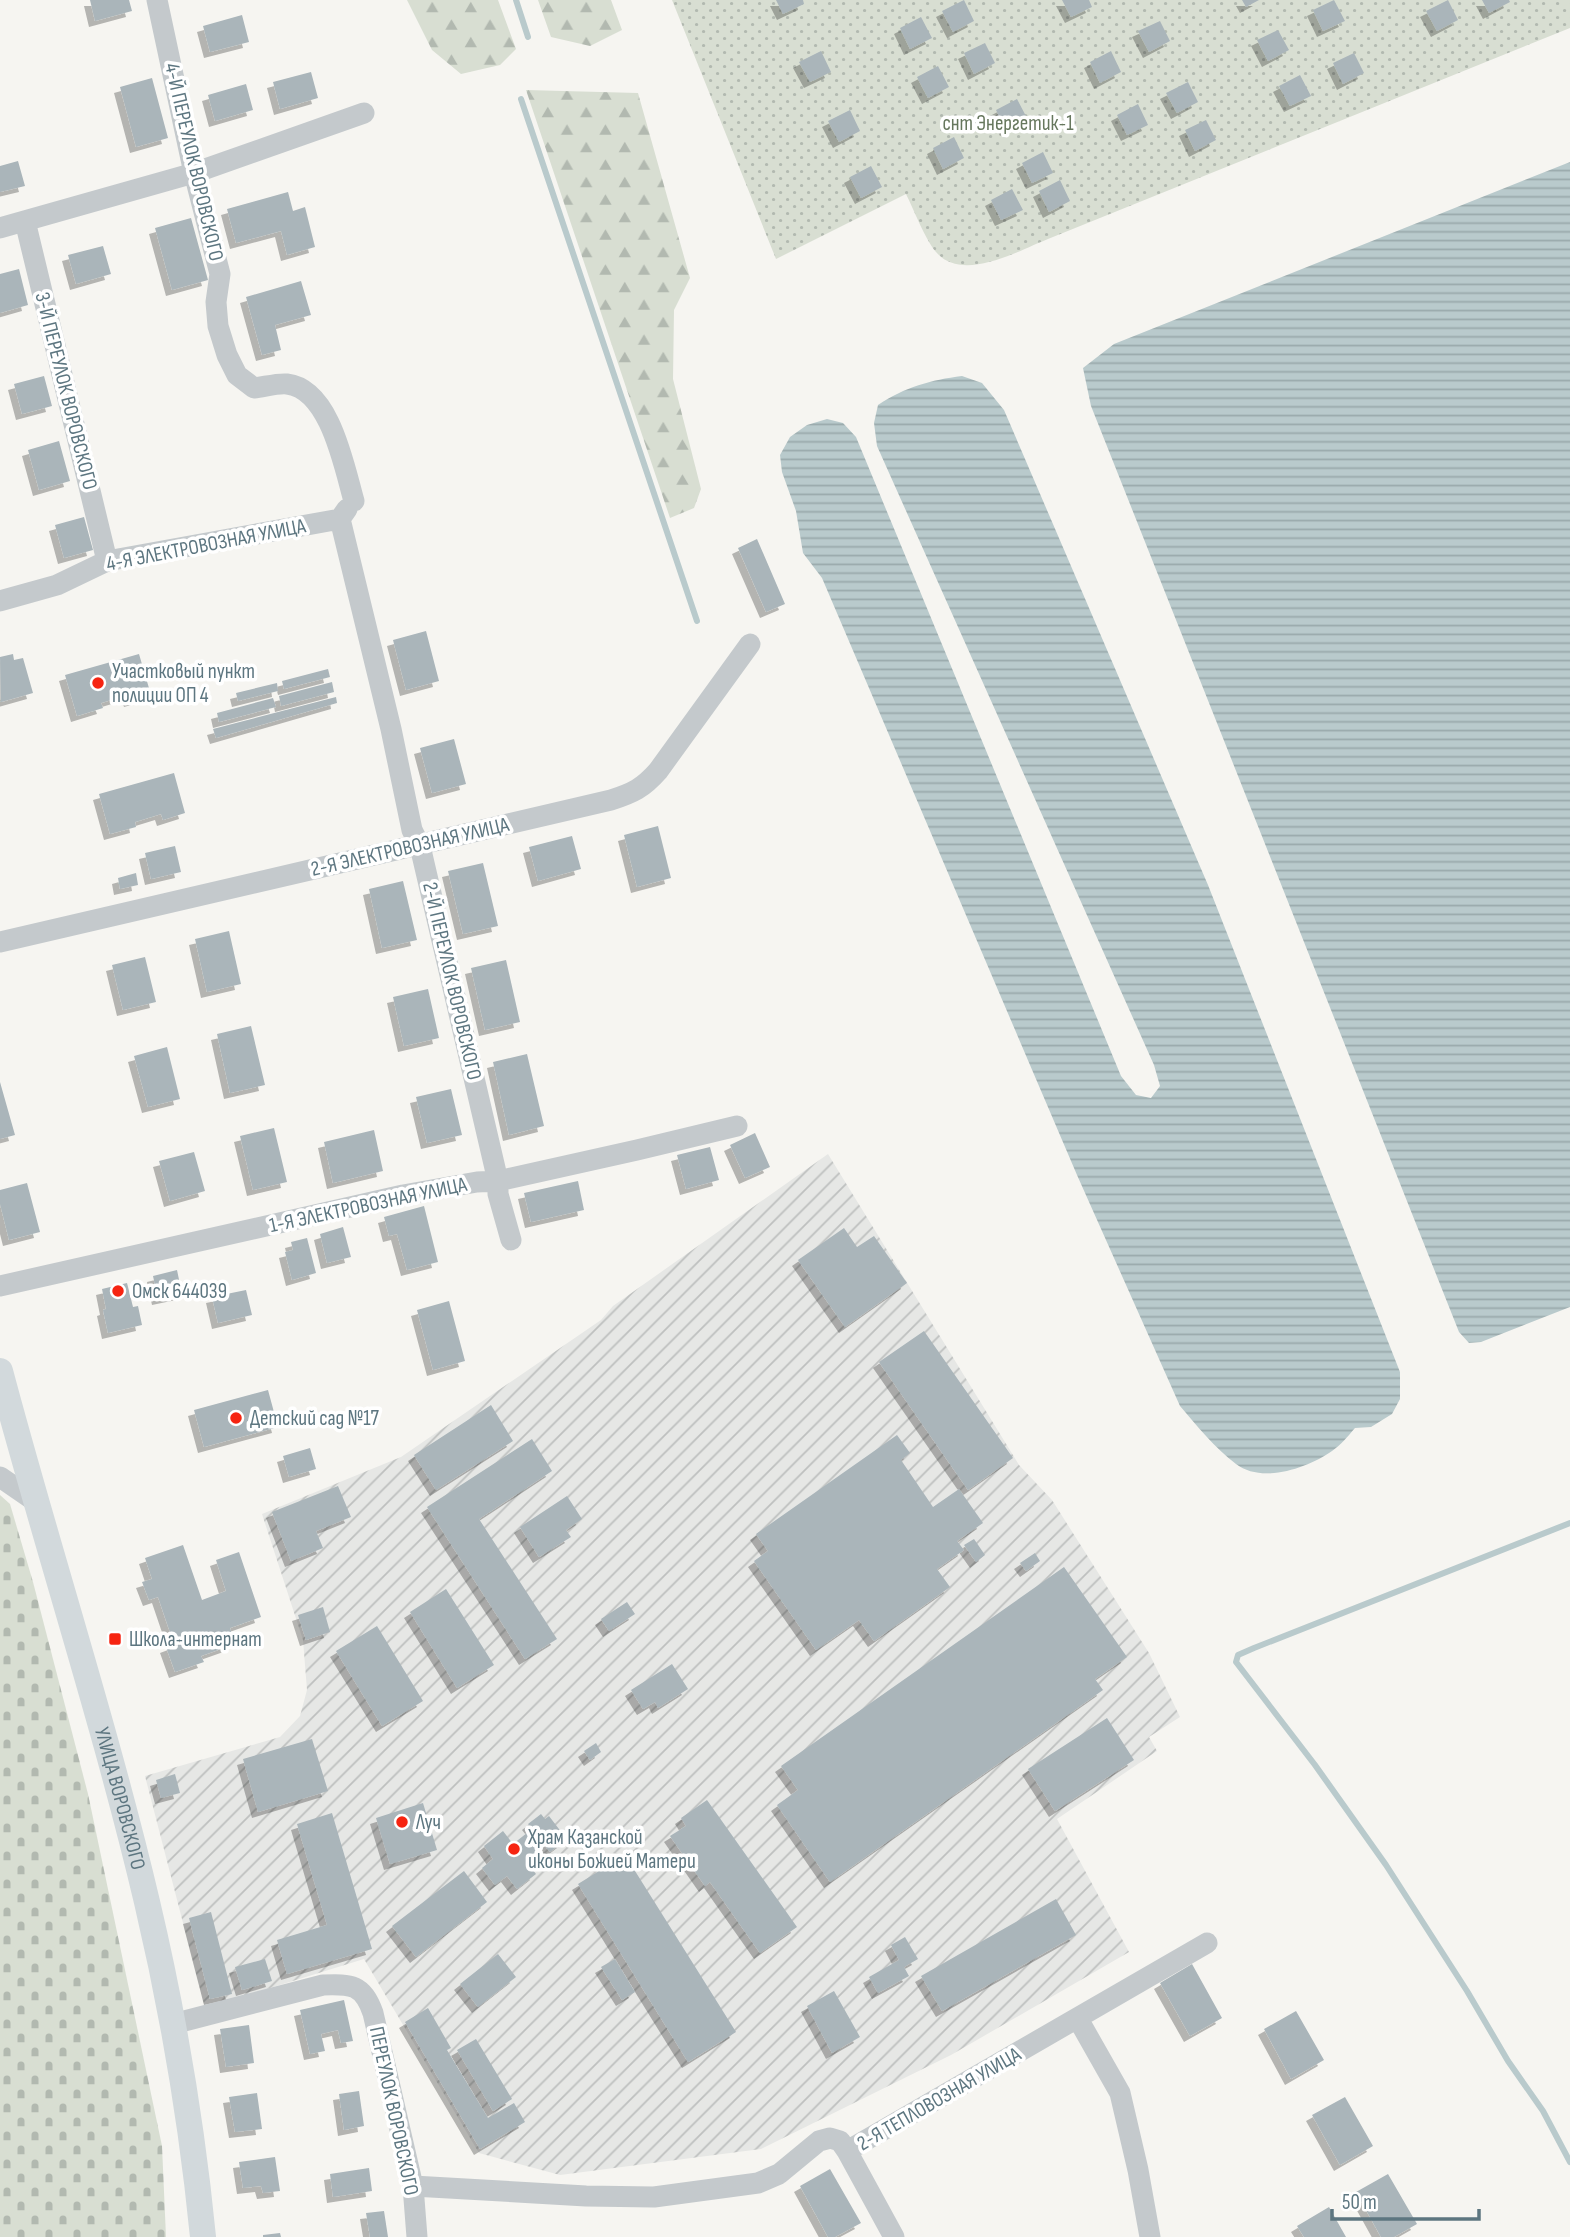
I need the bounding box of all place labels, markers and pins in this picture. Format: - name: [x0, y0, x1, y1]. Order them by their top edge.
- place label: Участковый пункт полиции ОП 4: [112, 659, 255, 708]
- marker: Участковый пункт полиции ОП 4: [90, 675, 106, 691]
- place label: Омск 644039: [132, 1279, 227, 1304]
- marker: Омск 644039: [110, 1283, 126, 1299]
- place label: Детский сад №17: [250, 1406, 380, 1431]
- marker: Детский сад №17: [228, 1410, 244, 1426]
- place label: Школа-интернат: [129, 1627, 262, 1652]
- marker: Школа-интернат: [107, 1631, 123, 1647]
- place label: Луч: [415, 1810, 441, 1835]
- marker: Луч: [394, 1814, 410, 1830]
- place label: Храм Казанской иконы Божией Матери: [527, 1825, 696, 1874]
- marker: Храм Казанской иконы Божией Матери: [506, 1841, 522, 1857]

